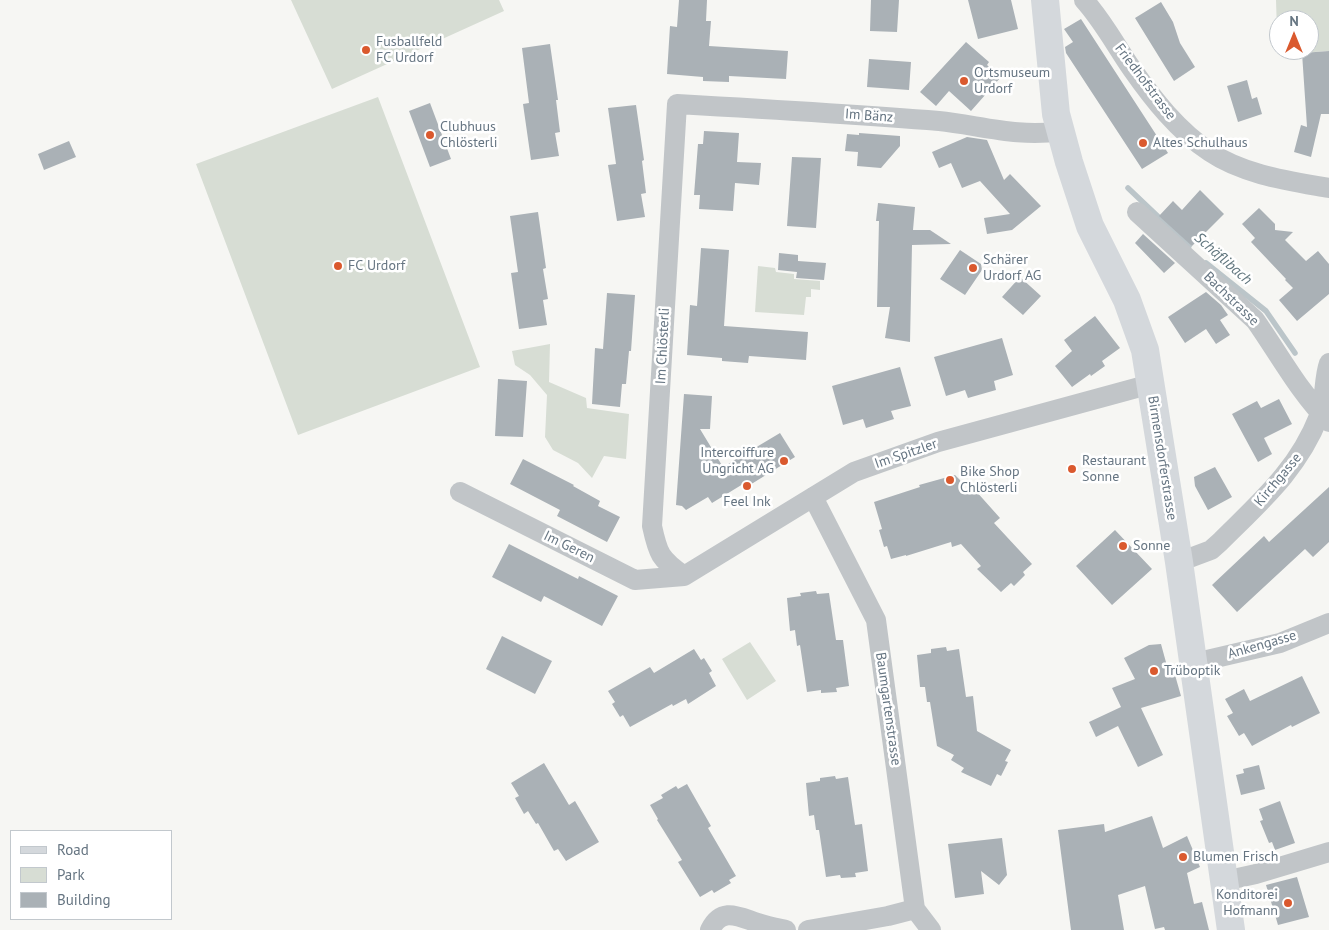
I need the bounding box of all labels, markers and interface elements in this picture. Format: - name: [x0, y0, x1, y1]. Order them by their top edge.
- north arrow: [1269, 10, 1319, 60]
- text: N: [1289, 12, 1299, 30]
- place label: Fusballfeld FC Urdorf: [376, 34, 442, 66]
- street label: Friedhofstrasse: [1111, 41, 1179, 123]
- marker: Fusballfeld FC Urdorf: [360, 44, 372, 56]
- place label: Ortsmuseum Urdorf: [974, 65, 1050, 98]
- marker: Ortsmuseum Urdorf: [958, 75, 970, 87]
- street label: Im Bänz: [844, 106, 894, 126]
- place label: Clubhuus Chlösterli: [440, 119, 497, 152]
- marker: Clubhuus Chlösterli: [424, 129, 436, 141]
- place label: Altes Schulhaus: [1153, 135, 1248, 151]
- marker: Altes Schulhaus: [1137, 137, 1149, 149]
- water label: Schäflibach: [1190, 229, 1256, 289]
- place label: Schärer Urdorf AG: [983, 252, 1041, 284]
- place label: FC Urdorf: [348, 258, 405, 274]
- marker: FC Urdorf: [332, 260, 344, 272]
- marker: Schärer Urdorf AG: [967, 262, 979, 274]
- street label: Bachstrasse: [1200, 269, 1262, 329]
- street label: Im Chlösterli: [653, 307, 673, 385]
- street label: Birmensdorferstrasse: [1144, 394, 1180, 522]
- street label: Im Spitzler: [873, 435, 939, 473]
- place label: Intercoiffure Ungricht AG: [700, 445, 774, 478]
- street label: Kirchgasse: [1251, 450, 1305, 510]
- place label: Restaurant Sonne: [1082, 453, 1146, 486]
- marker: Intercoiffure Ungricht AG: [778, 455, 790, 467]
- marker: Restaurant Sonne: [1066, 463, 1078, 475]
- place label: Bike Shop Chlösterli: [960, 464, 1019, 497]
- marker: Bike Shop Chlösterli: [944, 474, 956, 486]
- marker: Feel Ink: [741, 480, 753, 492]
- place label: Feel Ink: [723, 494, 771, 510]
- street label: Im Geren: [541, 528, 597, 566]
- place label: Sonne: [1133, 538, 1170, 554]
- marker: Sonne: [1117, 540, 1129, 552]
- street label: Ankengasse: [1226, 627, 1298, 663]
- street label: Baumgartenstrasse: [872, 651, 904, 767]
- place label: Trüboptik: [1164, 663, 1220, 679]
- marker: Trüboptik: [1148, 665, 1160, 677]
- legend: [10, 830, 172, 920]
- text: Road: [57, 840, 89, 859]
- place label: Blumen Frisch: [1193, 849, 1278, 865]
- marker: Blumen Frisch: [1177, 851, 1189, 863]
- text: Park: [57, 865, 85, 884]
- place label: Konditorei Hofmann: [1216, 887, 1278, 920]
- text: Building: [57, 890, 111, 909]
- marker: Konditorei Hofmann: [1282, 897, 1294, 909]

